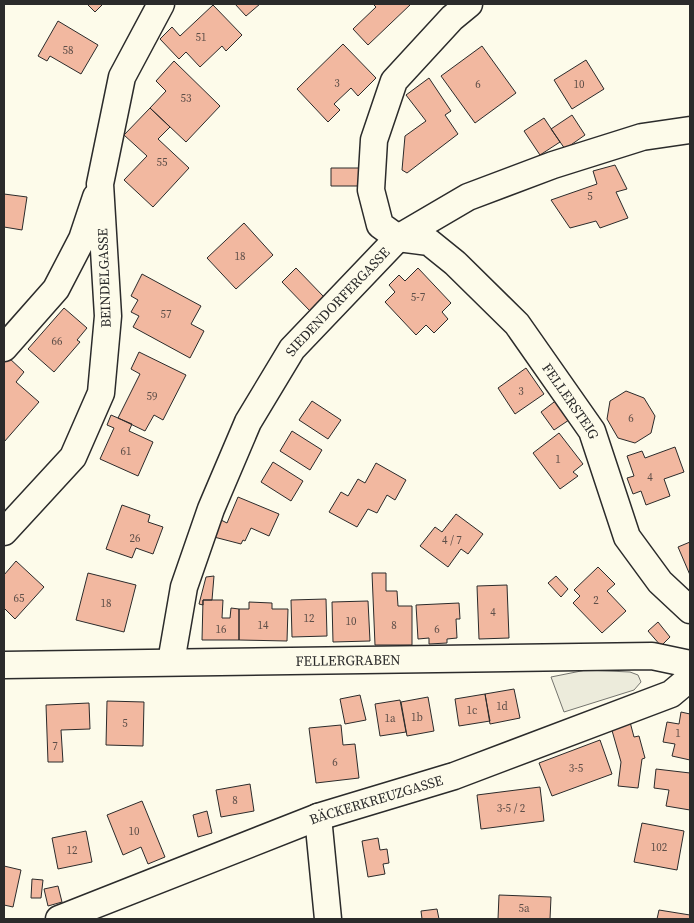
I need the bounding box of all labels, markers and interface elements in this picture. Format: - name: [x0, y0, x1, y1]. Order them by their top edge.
- house number: 51: [196, 30, 207, 45]
- house number: 58: [63, 43, 74, 58]
- house number: 3: [334, 76, 340, 91]
- house number: 6: [475, 77, 481, 92]
- house number: 10: [574, 77, 585, 92]
- house number: 53: [181, 91, 192, 106]
- house number: 55: [157, 155, 168, 170]
- house number: 5: [587, 189, 593, 204]
- street label: BEINDELGASSE: [92, 228, 116, 328]
- street label: SIEDENDORFERGASSE: [280, 243, 394, 360]
- house number: 18: [235, 249, 246, 264]
- house number: 5-7: [411, 290, 426, 305]
- house number: 57: [161, 307, 172, 322]
- house number: 66: [52, 334, 63, 349]
- street label: FELLERSTEIG: [537, 359, 604, 442]
- house number: 3: [518, 384, 524, 399]
- house number: 59: [147, 389, 158, 404]
- house number: 6: [628, 411, 634, 426]
- house number: 61: [121, 444, 132, 459]
- house number: 1: [555, 452, 561, 467]
- house number: 4: [647, 470, 653, 485]
- house number: 26: [130, 531, 141, 546]
- house number: 4 / 7: [442, 533, 462, 548]
- house number: 65: [14, 591, 25, 606]
- house number: 2: [593, 593, 599, 608]
- house number: 18: [101, 596, 112, 611]
- house number: 4: [490, 605, 496, 620]
- house number: 12: [304, 611, 315, 626]
- house number: 10: [346, 614, 357, 629]
- house number: 14: [258, 618, 269, 633]
- house number: 8: [391, 618, 397, 633]
- house number: 16: [216, 622, 227, 637]
- house number: 6: [434, 622, 440, 637]
- street label: FELLERGRABEN: [295, 649, 401, 671]
- house number: 1d: [496, 699, 509, 714]
- house number: 1c: [467, 703, 478, 718]
- house number: 1b: [411, 710, 423, 725]
- house number: 1a: [384, 711, 396, 726]
- house number: 5: [122, 716, 128, 731]
- house number: 1: [675, 726, 681, 741]
- house number: 7: [52, 739, 58, 754]
- house number: 6: [332, 755, 338, 770]
- house number: 3-5: [569, 761, 584, 776]
- street label: BÄCKERKREUZGASSE: [306, 770, 445, 829]
- house number: 8: [232, 793, 238, 808]
- house number: 3-5 / 2: [497, 801, 526, 816]
- house number: 10: [129, 824, 140, 839]
- house number: 102: [651, 840, 668, 855]
- house number: 12: [67, 843, 78, 858]
- house number: 5a: [518, 901, 530, 916]

